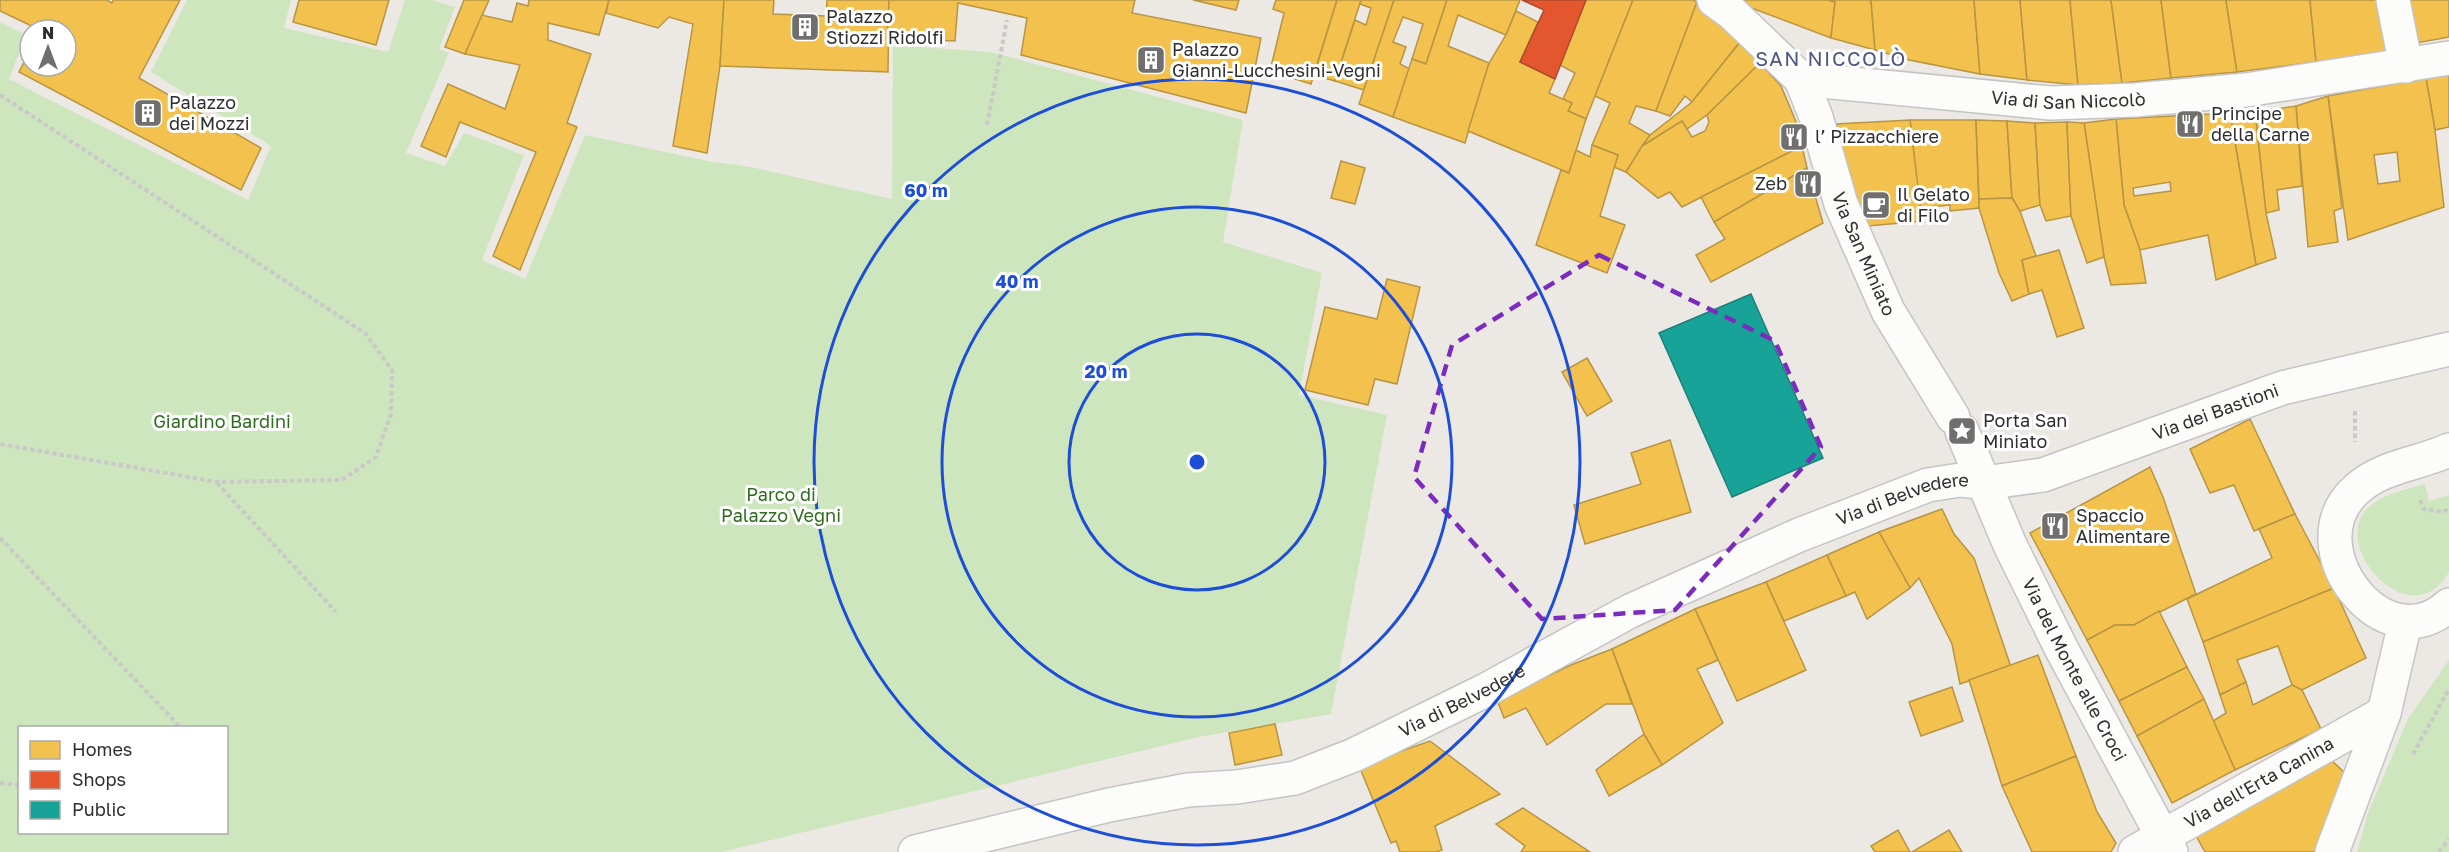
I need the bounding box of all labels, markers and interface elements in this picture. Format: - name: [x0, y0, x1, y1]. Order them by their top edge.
- place label: Palazzo Stiozzi Ridolfi: [826, 5, 944, 48]
- building icon: Palazzo Stiozzi Ridolfi: [789, 11, 821, 43]
- north arrow: [18, 18, 78, 78]
- text: N: [42, 23, 54, 43]
- place label: Palazzo Gianni-Lucchesini-Vegni: [1172, 38, 1381, 81]
- building icon: Palazzo Gianni-Lucchesini-Vegni: [1135, 44, 1167, 76]
- district label: SAN NICCOLÒ: [1755, 46, 1907, 70]
- street label: Via di San Niccolò: [1990, 85, 2146, 113]
- place label: Palazzo dei Mozzi: [169, 91, 249, 134]
- building icon: Palazzo dei Mozzi: [132, 97, 164, 129]
- place label: Principe della Carne: [2211, 102, 2310, 145]
- restaurant icon: Principe della Carne: [2174, 108, 2206, 140]
- restaurant icon: l’ Pizzacchiere: [1778, 121, 1810, 153]
- place label: l’ Pizzacchiere: [1815, 125, 1939, 147]
- restaurant icon: Zeb: [1792, 168, 1824, 200]
- place label: Zeb: [1755, 172, 1787, 194]
- text: 60 m: [904, 179, 948, 201]
- place label: Il Gelato di Filo: [1897, 183, 1970, 226]
- street label: Via San Miniato: [1828, 189, 1901, 319]
- cafe icon: Il Gelato di Filo: [1860, 189, 1892, 221]
- text: 40 m: [995, 270, 1039, 292]
- text: 20 m: [1085, 360, 1127, 382]
- street label: Via dei Bastioni: [2149, 378, 2282, 444]
- place label: Porta San Miniato: [1983, 409, 2067, 452]
- park label: Giardino Bardini: [153, 410, 291, 432]
- place icon: Porta San Miniato: [1946, 415, 1978, 447]
- centre of rings: [1187, 452, 1207, 472]
- street label: Via di Belvedere: [1833, 468, 1970, 530]
- park label: Parco di Palazzo Vegni: [721, 483, 841, 526]
- place label: Spaccio Alimentare: [2076, 504, 2170, 547]
- restaurant icon: Spaccio Alimentare: [2039, 510, 2071, 542]
- street label: Via del Monte alle Croci: [2018, 574, 2132, 765]
- street label: Via di Belvedere: [1395, 659, 1529, 741]
- legend: [18, 726, 228, 834]
- street label: Via dell'Erta Canina: [2180, 731, 2337, 832]
- text: Homes: [72, 738, 132, 760]
- text: Shops: [72, 768, 126, 790]
- text: Public: [72, 798, 126, 820]

